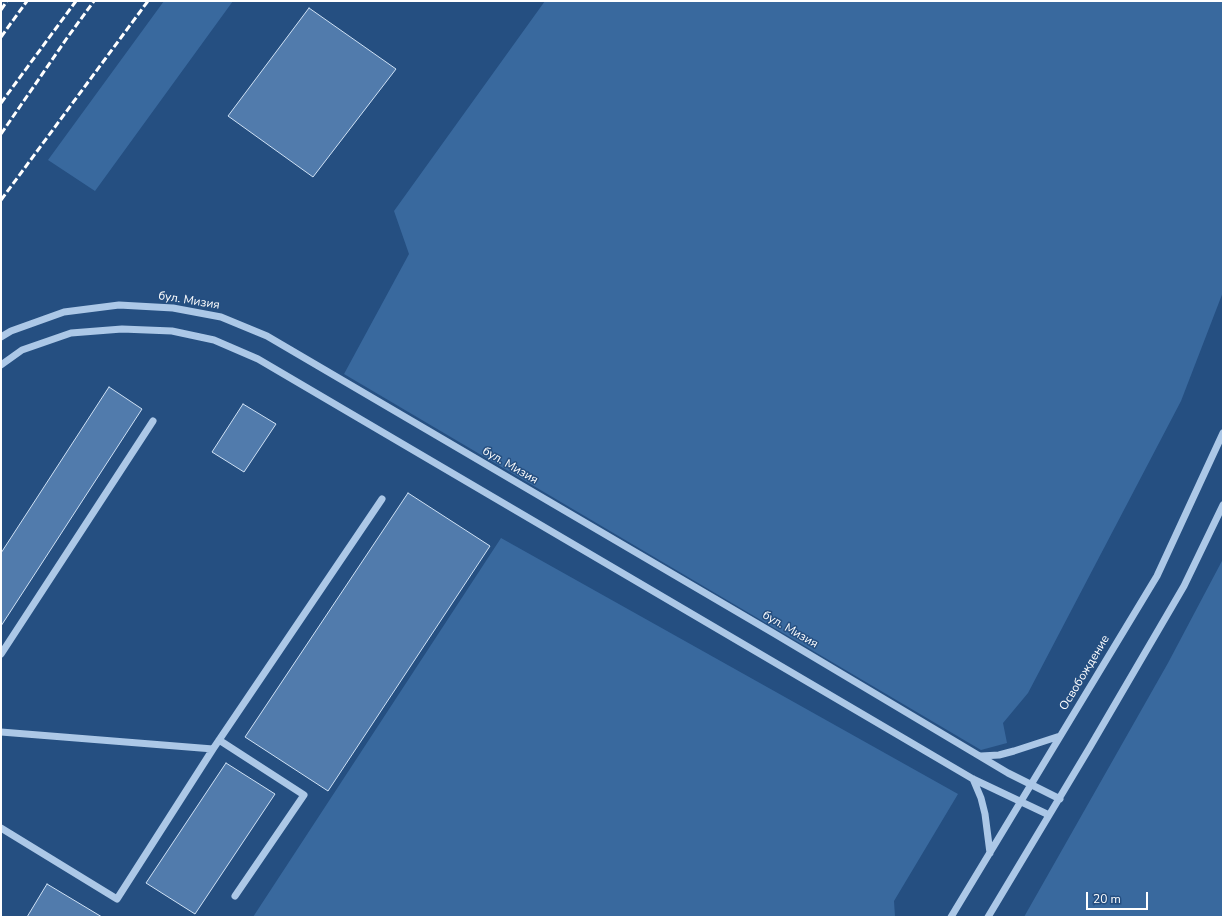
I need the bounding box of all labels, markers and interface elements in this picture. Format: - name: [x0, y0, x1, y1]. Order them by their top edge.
- street label: бул. Мизия: [157, 289, 221, 313]
- street label: бул. Мизия: [480, 444, 540, 488]
- street label: бул. Мизия: [760, 608, 820, 652]
- street label: Освобождение: [1057, 633, 1113, 713]
- scale bar: [1088, 884, 1150, 910]
- text: 20 m: [1093, 891, 1121, 907]

